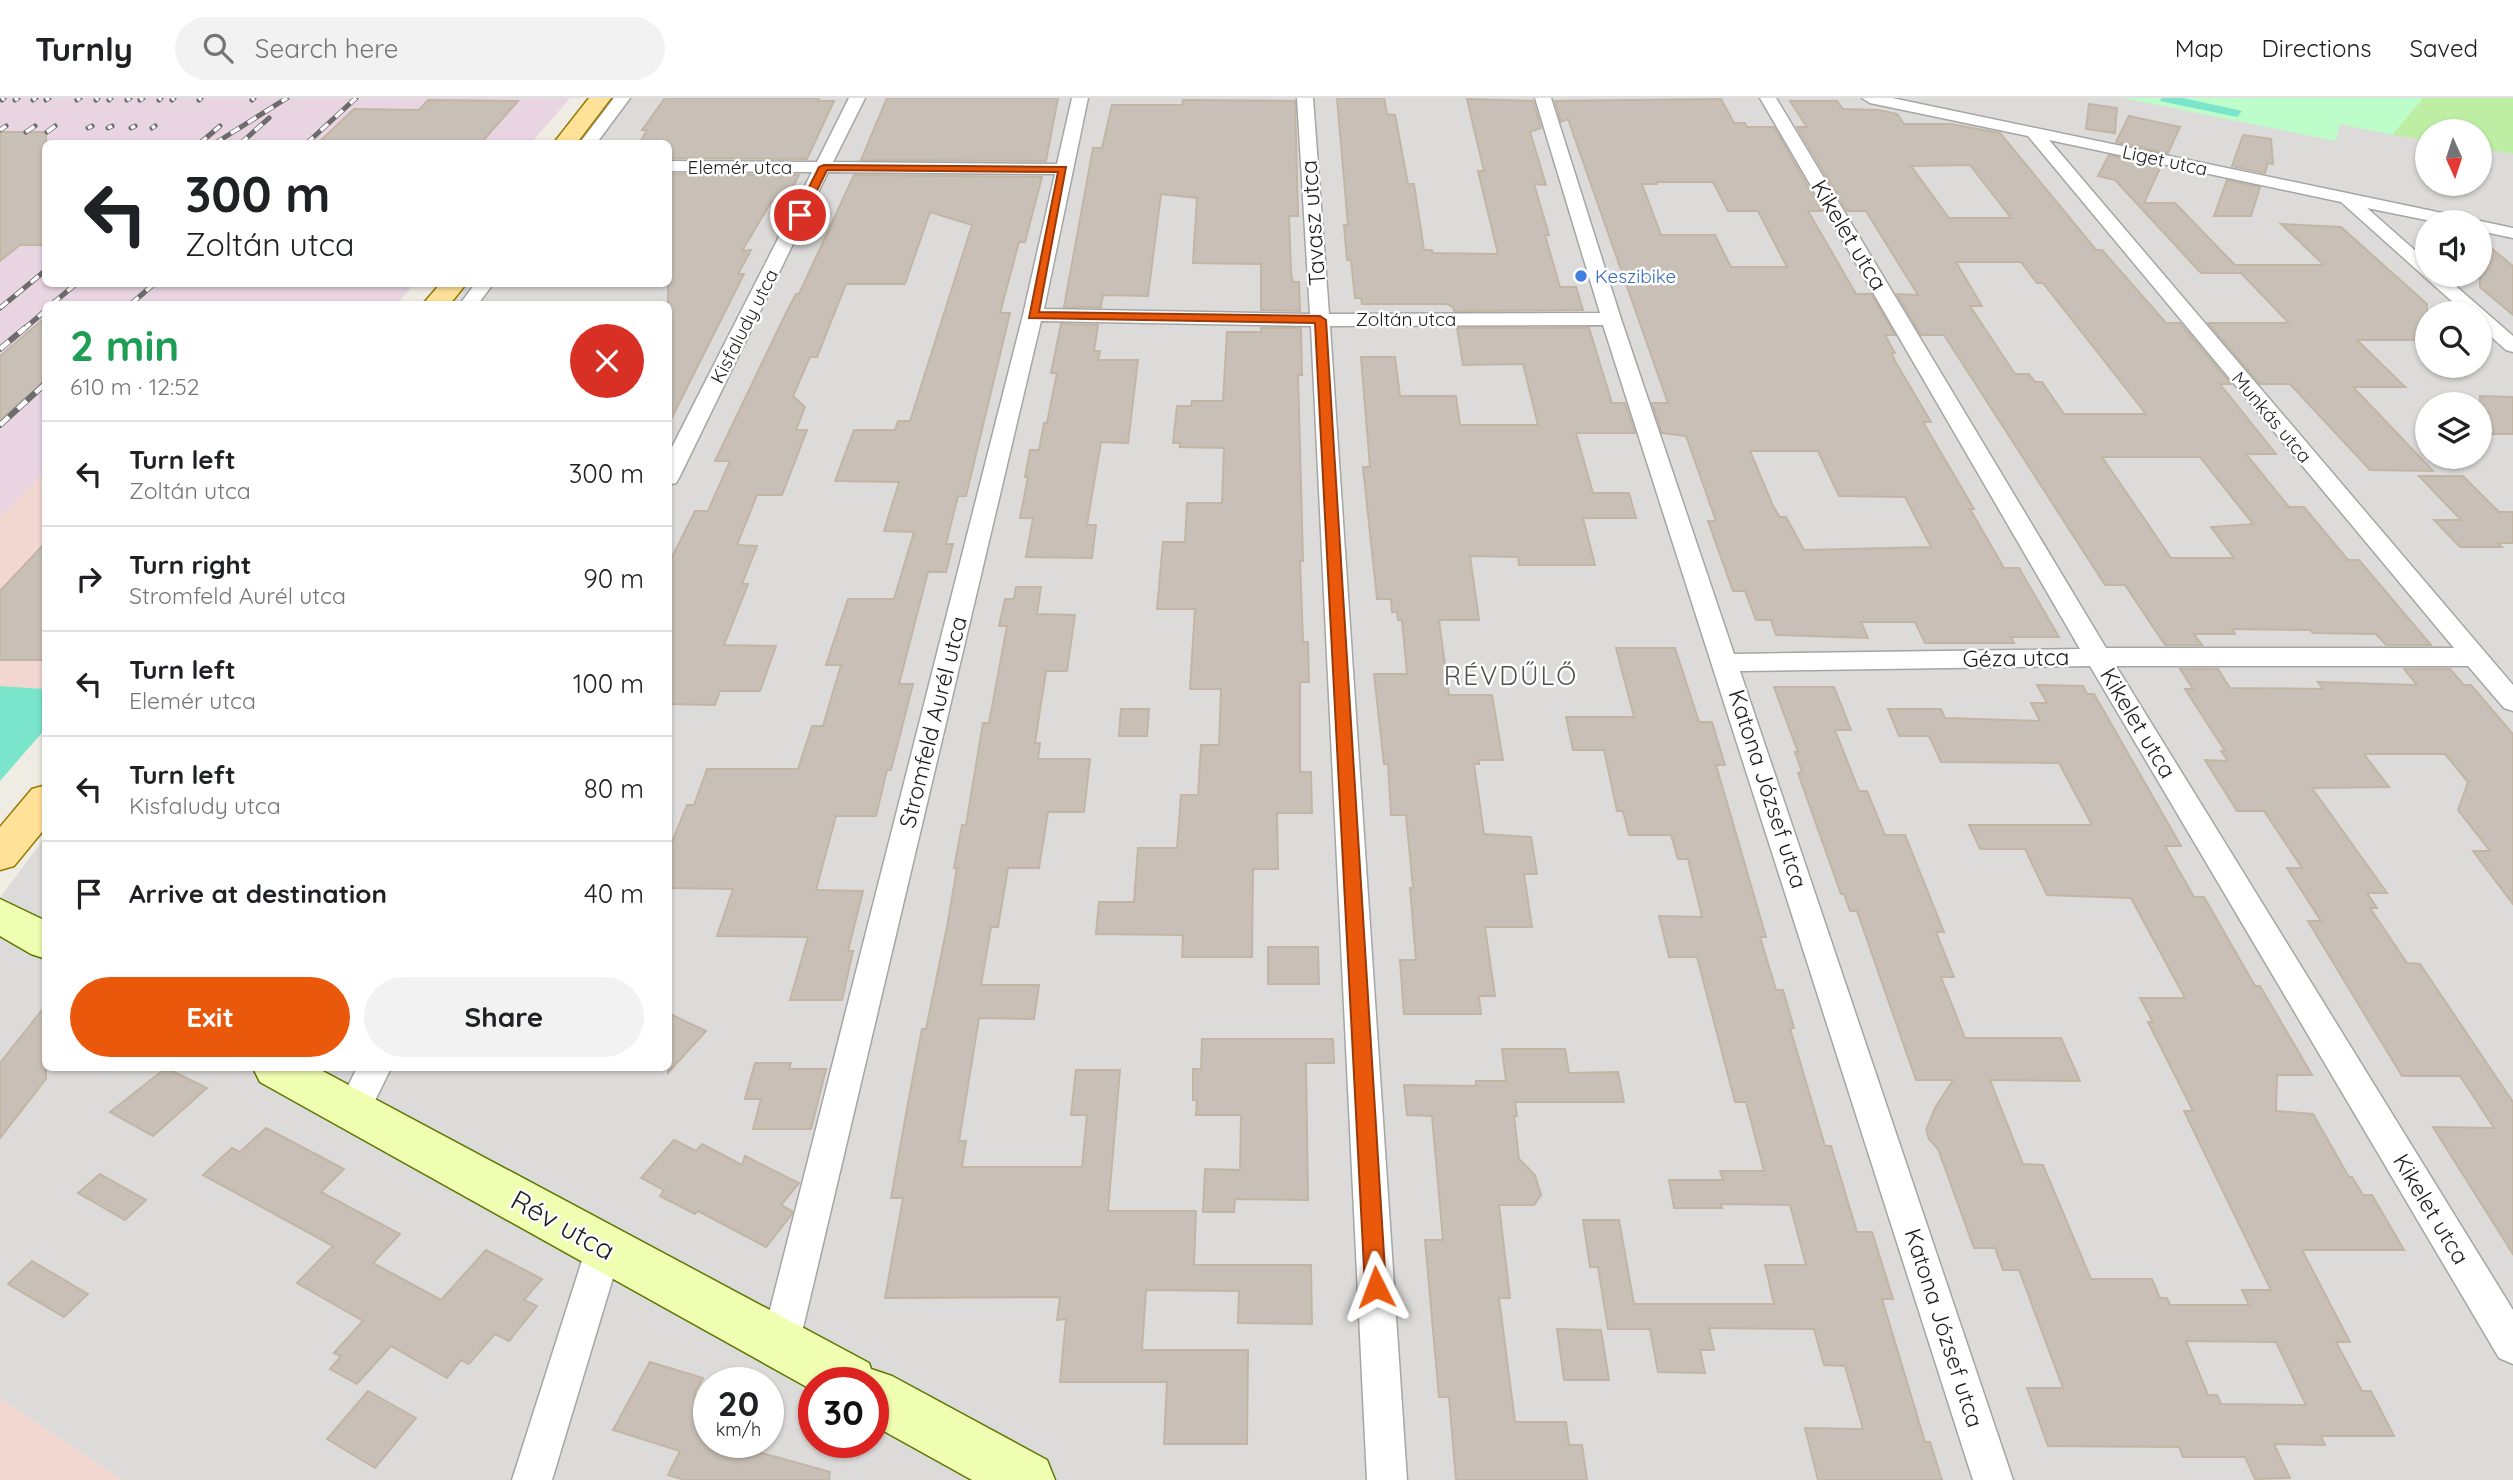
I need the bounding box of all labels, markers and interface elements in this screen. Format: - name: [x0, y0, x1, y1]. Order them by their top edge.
- search box: [175, 17, 665, 80]
- text: Turnly: [35, 28, 133, 69]
- icon: search: [199, 29, 237, 67]
- text: Search here: [255, 32, 398, 65]
- text: Map: [2175, 33, 2224, 63]
- text: Directions: [2262, 33, 2372, 63]
- text: Saved: [2410, 33, 2478, 63]
- north arrow: [2415, 119, 2492, 196]
- map controls: [2415, 119, 2492, 469]
- street label: Liget utca: [2120, 139, 2210, 181]
- street label: Elemér utca: [688, 155, 792, 179]
- street label: Tavasz utca: [1294, 159, 1331, 287]
- text: 300 m: [185, 163, 330, 224]
- icon: left: [70, 168, 161, 259]
- street label: Kikelet utca: [1805, 174, 1894, 295]
- pin: [770, 185, 830, 245]
- icon: arrive: [781, 196, 819, 234]
- button: sound: [2415, 210, 2492, 287]
- text: Zoltán utca: [185, 224, 354, 264]
- place label: Keszibike: [1595, 264, 1676, 288]
- street label: Kisfaludy utca: [705, 265, 783, 387]
- marker: Keszibike: [1573, 268, 1589, 284]
- button: search: [2415, 301, 2492, 378]
- street label: Zoltán utca: [1356, 307, 1456, 331]
- text: 2 min: [70, 319, 179, 372]
- button: close: [570, 324, 644, 398]
- street label: Munkás utca: [2227, 366, 2317, 468]
- text: 610 m · 12:52: [70, 372, 200, 401]
- button: layers: [2415, 392, 2492, 469]
- text: Turn left: [129, 443, 236, 476]
- icon: left: [70, 455, 108, 493]
- text: 300 m: [569, 457, 644, 490]
- text: Zoltán utca: [129, 476, 251, 505]
- text: Turn right: [129, 548, 251, 581]
- icon: right: [70, 560, 108, 598]
- text: 90 m: [583, 562, 644, 595]
- text: Stromfeld Aurél utca: [129, 581, 346, 610]
- street label: Stromfeld Aurél utca: [892, 613, 973, 831]
- street label: Géza utca: [1962, 642, 2070, 673]
- text: Turn left: [129, 653, 236, 686]
- district label: RÉVDŰLŐ: [1444, 659, 1578, 692]
- street label: Kikelet utca: [2094, 662, 2183, 783]
- icon: left: [70, 665, 108, 703]
- text: 100 m: [573, 667, 644, 700]
- text: Elemér utca: [129, 686, 256, 715]
- street label: Katona József utca: [1723, 686, 1814, 892]
- text: Turn left: [129, 758, 236, 791]
- icon: left: [70, 770, 108, 808]
- text: 80 m: [584, 772, 644, 805]
- text: Kisfaludy utca: [129, 791, 281, 820]
- icon: arrive: [70, 875, 108, 913]
- text: Arrive at destination: [129, 877, 387, 910]
- text: 40 m: [584, 877, 644, 910]
- button: Exit: [70, 977, 350, 1057]
- button: Share: [364, 977, 644, 1057]
- street label: Kikelet utca: [2387, 1148, 2476, 1269]
- street label: Rév utca: [505, 1182, 621, 1267]
- street label: Katona József utca: [1899, 1225, 1990, 1431]
- position arrow: [1339, 1250, 1413, 1324]
- speed limit sign: 30: [798, 1367, 889, 1458]
- text: 20: [718, 1381, 759, 1425]
- text: km/h: [716, 1418, 761, 1441]

